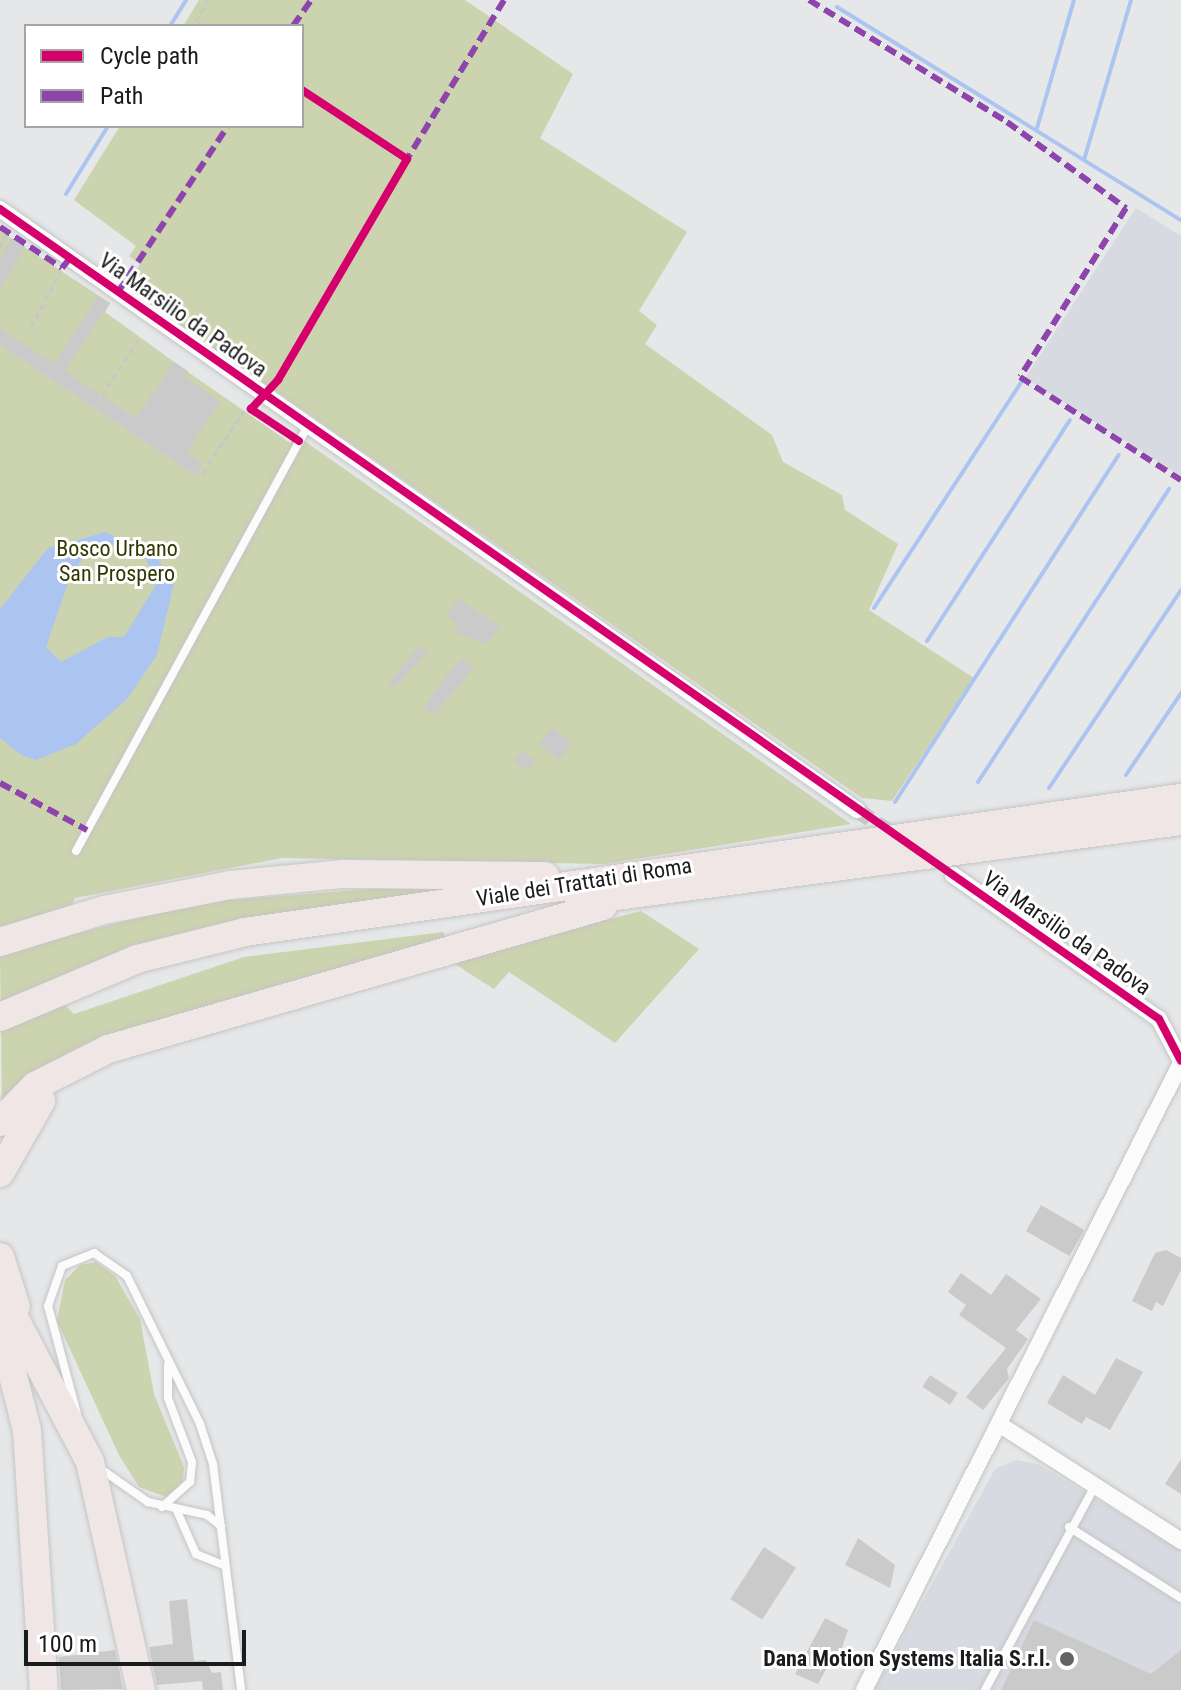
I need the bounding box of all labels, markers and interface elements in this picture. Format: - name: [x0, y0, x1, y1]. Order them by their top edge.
- legend: [24, 24, 304, 128]
- text: Cycle path: [100, 42, 199, 70]
- text: Path: [100, 82, 143, 110]
- street label: Via Marsilio da Padova: [94, 247, 272, 383]
- park label: Bosco Urbano San Prospero: [56, 535, 178, 586]
- street label: Viale dei Trattati di Roma: [474, 852, 694, 912]
- street label: Via Marsilio da Padova: [978, 865, 1156, 1001]
- scale bar: [28, 1614, 250, 1664]
- text: 100 m: [38, 1630, 97, 1658]
- place label: Dana Motion Systems Italia S.r.l.: [763, 1646, 1051, 1672]
- marker: Dana Motion Systems Italia S.r.l.: [1058, 1650, 1076, 1668]

